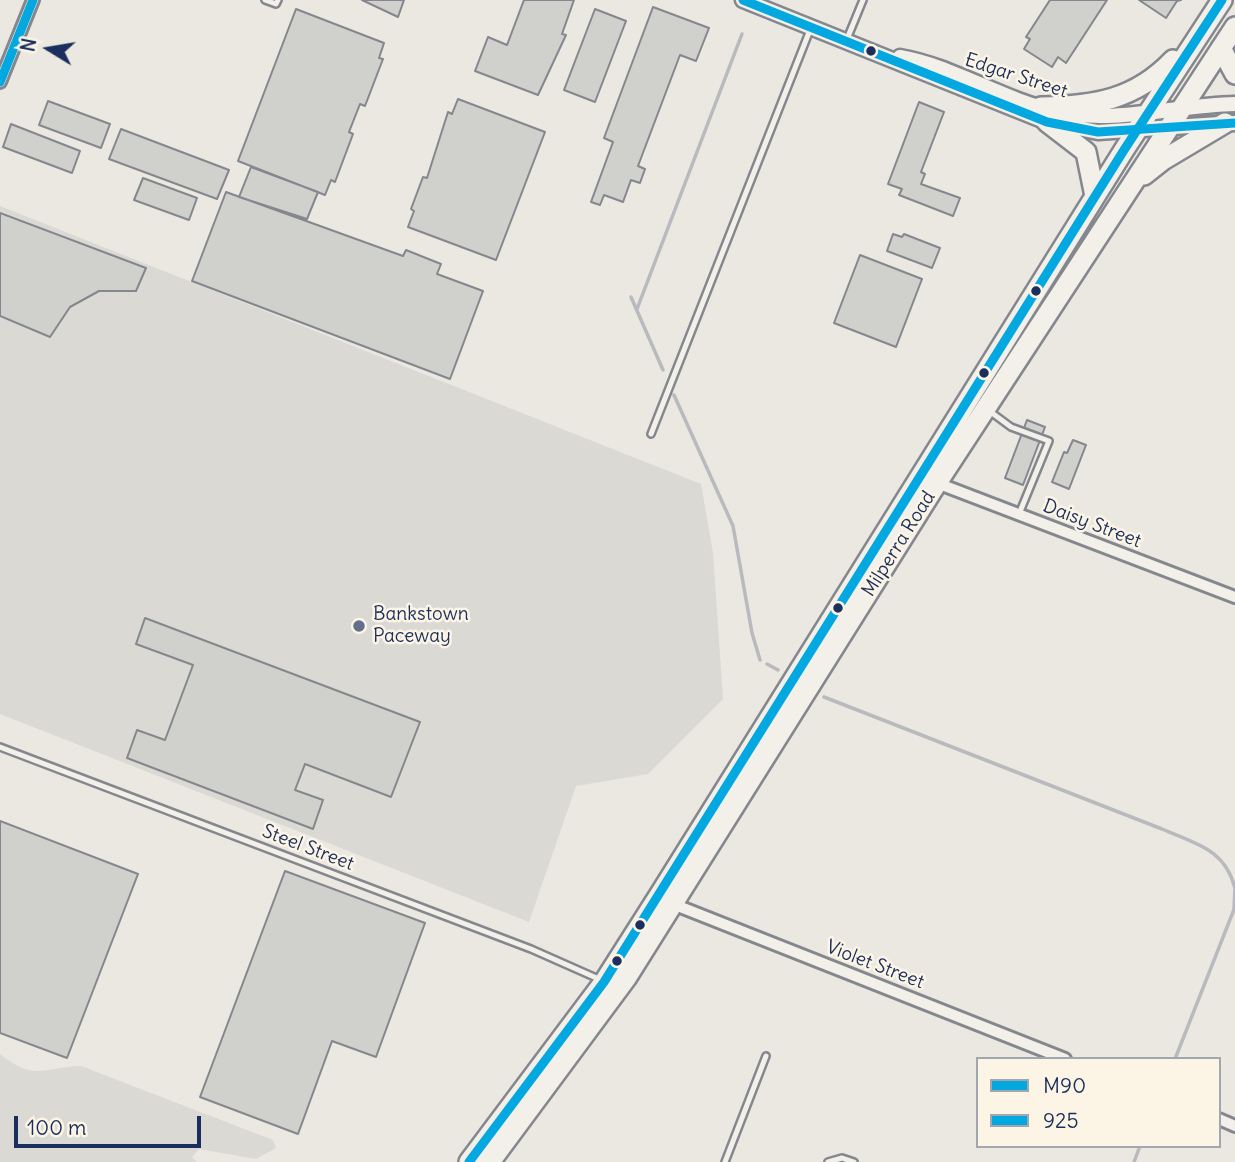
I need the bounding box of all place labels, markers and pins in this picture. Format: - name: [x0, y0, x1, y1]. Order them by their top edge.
- unlabelled marker: [864, 44, 878, 58]
- unlabelled marker: [1029, 284, 1043, 298]
- unlabelled marker: [977, 366, 991, 380]
- unlabelled marker: [831, 601, 845, 615]
- place label: Bankstown Paceway: [373, 604, 469, 648]
- marker: Bankstown Paceway: [351, 618, 367, 634]
- unlabelled marker: [633, 918, 647, 932]
- unlabelled marker: [610, 954, 624, 968]

